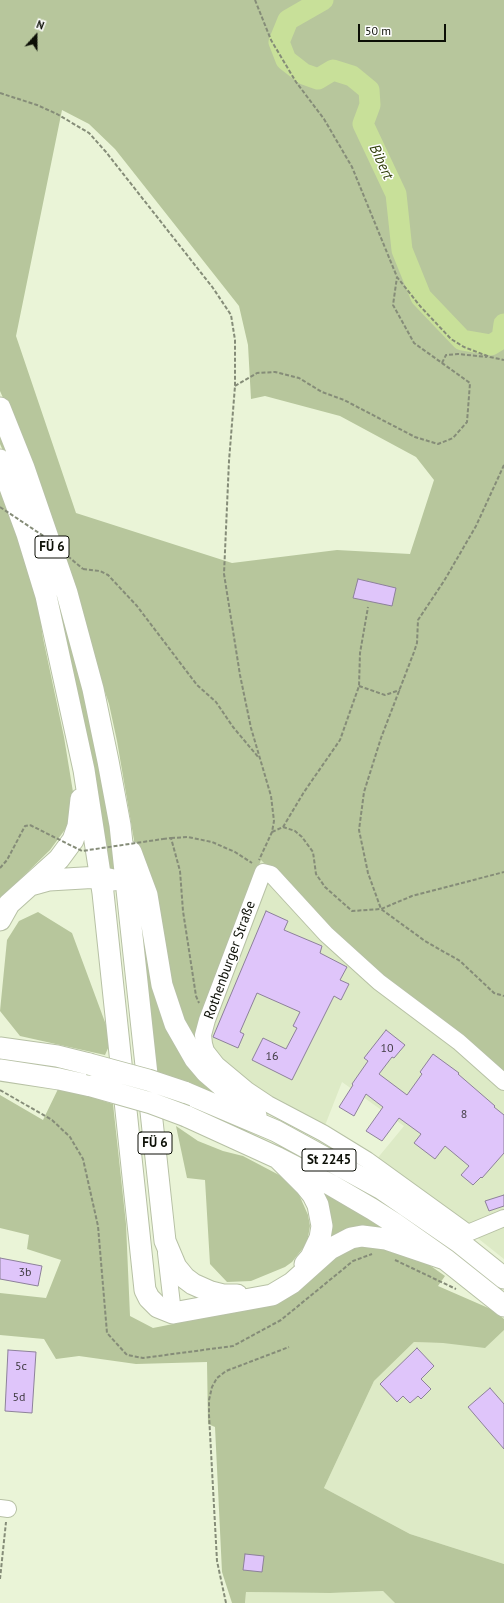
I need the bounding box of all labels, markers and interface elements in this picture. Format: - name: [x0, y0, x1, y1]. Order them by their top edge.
- north arrow: [16, 16, 56, 56]
- scale bar: [360, 16, 448, 42]
- text: N: [34, 17, 46, 33]
- text: 50 m: [365, 23, 391, 38]
- water label: Bibert: [365, 142, 397, 182]
- road number: FÜ 6: [35, 536, 69, 558]
- street label: Rothenburger Straße: [201, 899, 259, 1021]
- house number: 10: [380, 1042, 394, 1056]
- house number: 16: [265, 1050, 279, 1064]
- house number: 8: [461, 1108, 467, 1122]
- road number: FÜ 6: [138, 1132, 172, 1154]
- road number: St 2245: [302, 1149, 356, 1171]
- house number: 3b: [18, 1266, 32, 1280]
- house number: 5c: [15, 1360, 27, 1374]
- house number: 5d: [13, 1391, 25, 1405]

